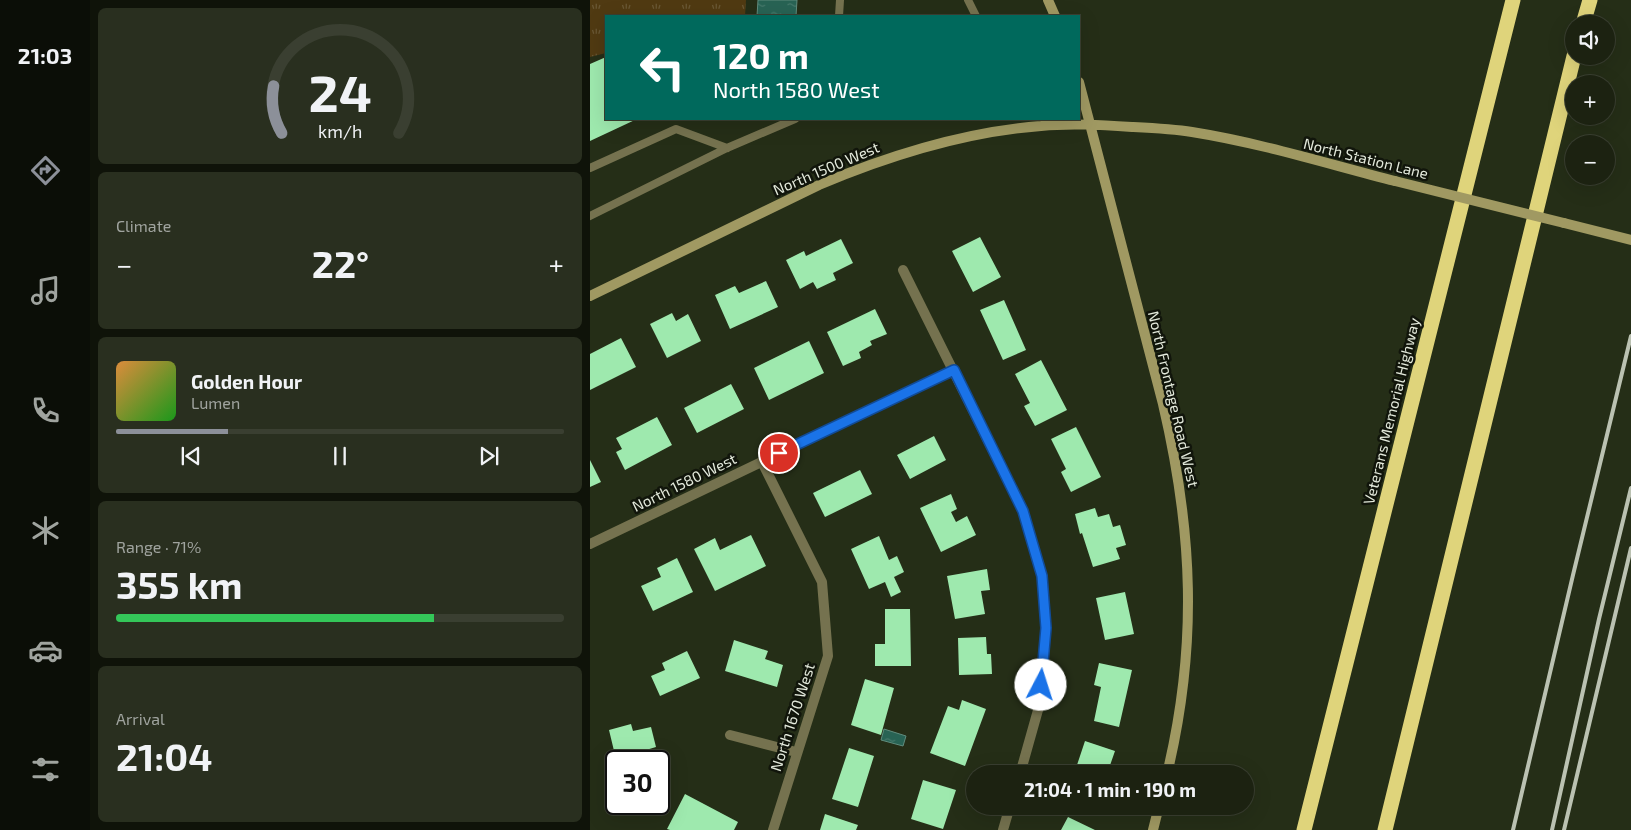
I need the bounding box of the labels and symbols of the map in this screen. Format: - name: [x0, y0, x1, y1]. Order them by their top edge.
- street label: North Station Lane: [1302, 134, 1430, 182]
- street label: North 1500 West: [770, 137, 882, 198]
- street label: North Frontage Road West: [1145, 309, 1203, 489]
- street label: Veterans Memorial Highway: [1359, 316, 1423, 506]
- pin: [758, 432, 800, 474]
- street label: North 1580 West: [629, 449, 739, 515]
- position arrow: [1014, 658, 1066, 710]
- street label: North 1670 West: [766, 660, 818, 773]
- speed limit sign: 30: [605, 750, 670, 815]

